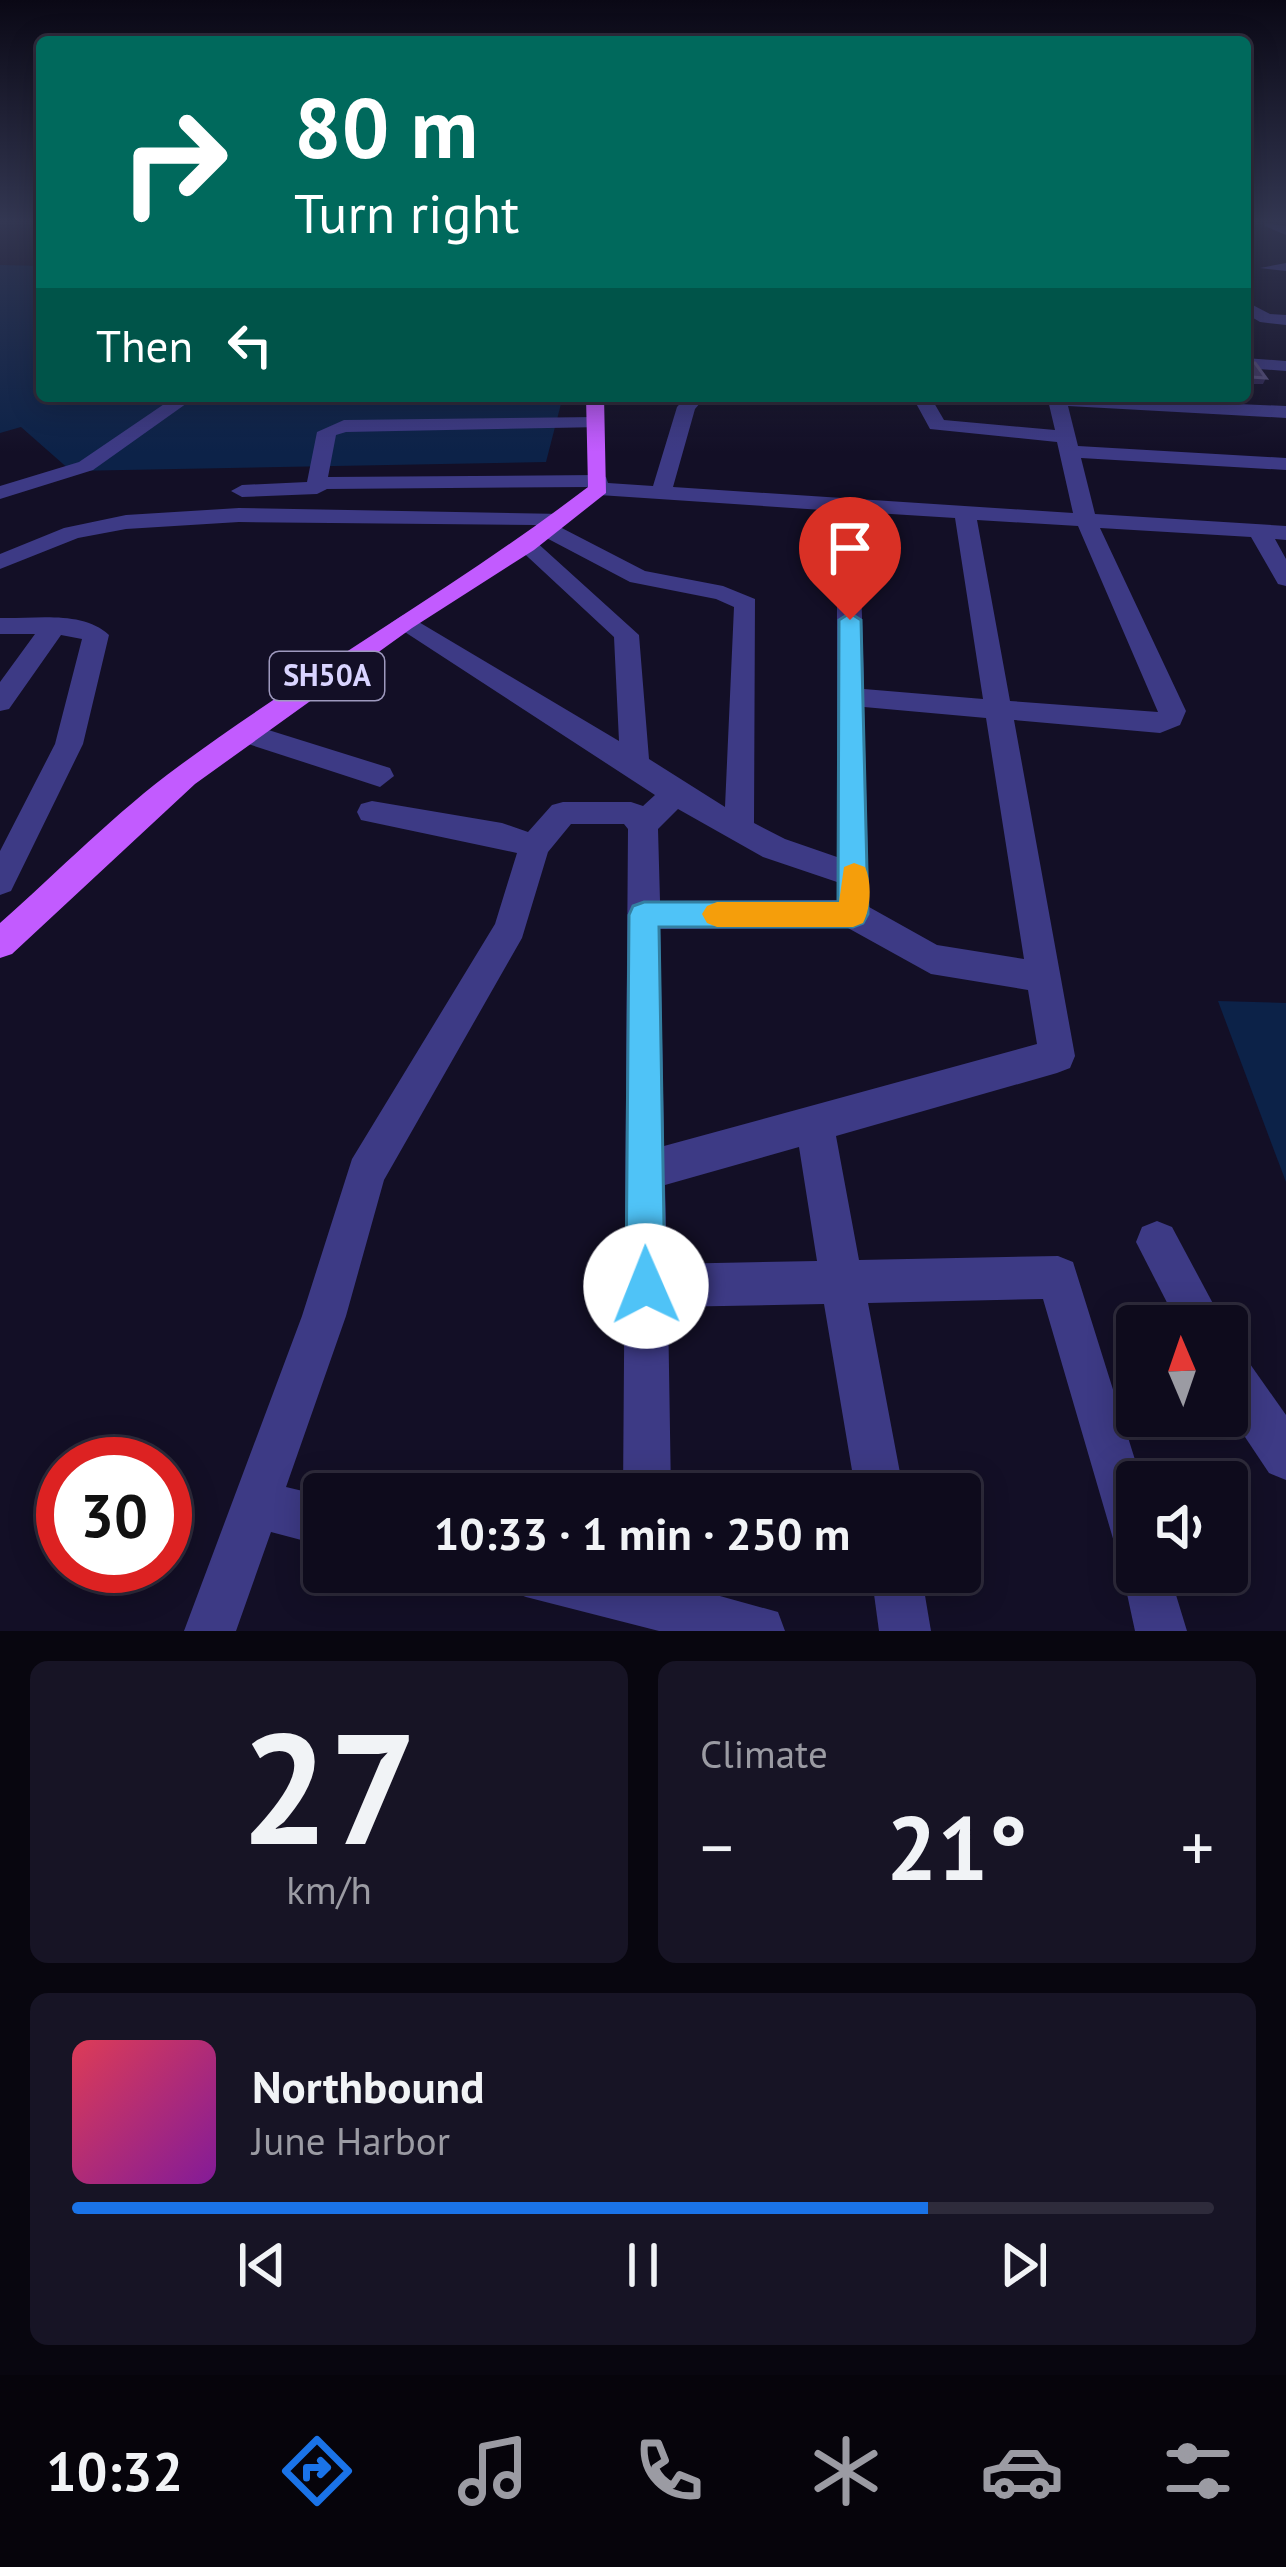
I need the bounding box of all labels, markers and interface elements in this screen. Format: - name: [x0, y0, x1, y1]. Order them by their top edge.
- text: 80 m: [294, 72, 478, 181]
- icon: right: [96, 84, 252, 240]
- text: Turn right: [294, 178, 519, 248]
- icon: left: [217, 312, 283, 378]
- text: Then: [96, 316, 193, 374]
- pin: [799, 497, 901, 620]
- icon: arrive: [817, 515, 883, 581]
- road number: SH50A: [270, 652, 384, 700]
- position arrow: [583, 1223, 709, 1349]
- north arrow: [1116, 1305, 1248, 1437]
- map controls: [1116, 1305, 1248, 1593]
- speed limit sign: 30: [36, 1437, 192, 1593]
- button: sound: [1116, 1461, 1248, 1593]
- text: 10:33 · 1 min · 250 m: [434, 1504, 850, 1562]
- text: 27: [241, 1685, 417, 1887]
- text: Climate: [700, 1728, 828, 1779]
- text: 21°: [886, 1788, 1028, 1905]
- text: −: [700, 1804, 733, 1889]
- text: +: [1181, 1804, 1214, 1889]
- text: km/h: [286, 1864, 372, 1915]
- text: Northbound: [252, 2057, 484, 2115]
- text: June Harbor: [252, 2115, 450, 2166]
- icon: previous: [229, 2232, 295, 2298]
- icon: pause: [610, 2232, 676, 2298]
- icon: next: [991, 2232, 1057, 2298]
- icon: directions: [275, 2429, 359, 2513]
- icon: music: [451, 2429, 535, 2513]
- icon: phone: [627, 2429, 711, 2513]
- icon: climate: [804, 2429, 888, 2513]
- icon: car: [980, 2429, 1064, 2513]
- icon: filters: [1156, 2429, 1240, 2513]
- text: 10:32: [46, 2436, 183, 2506]

